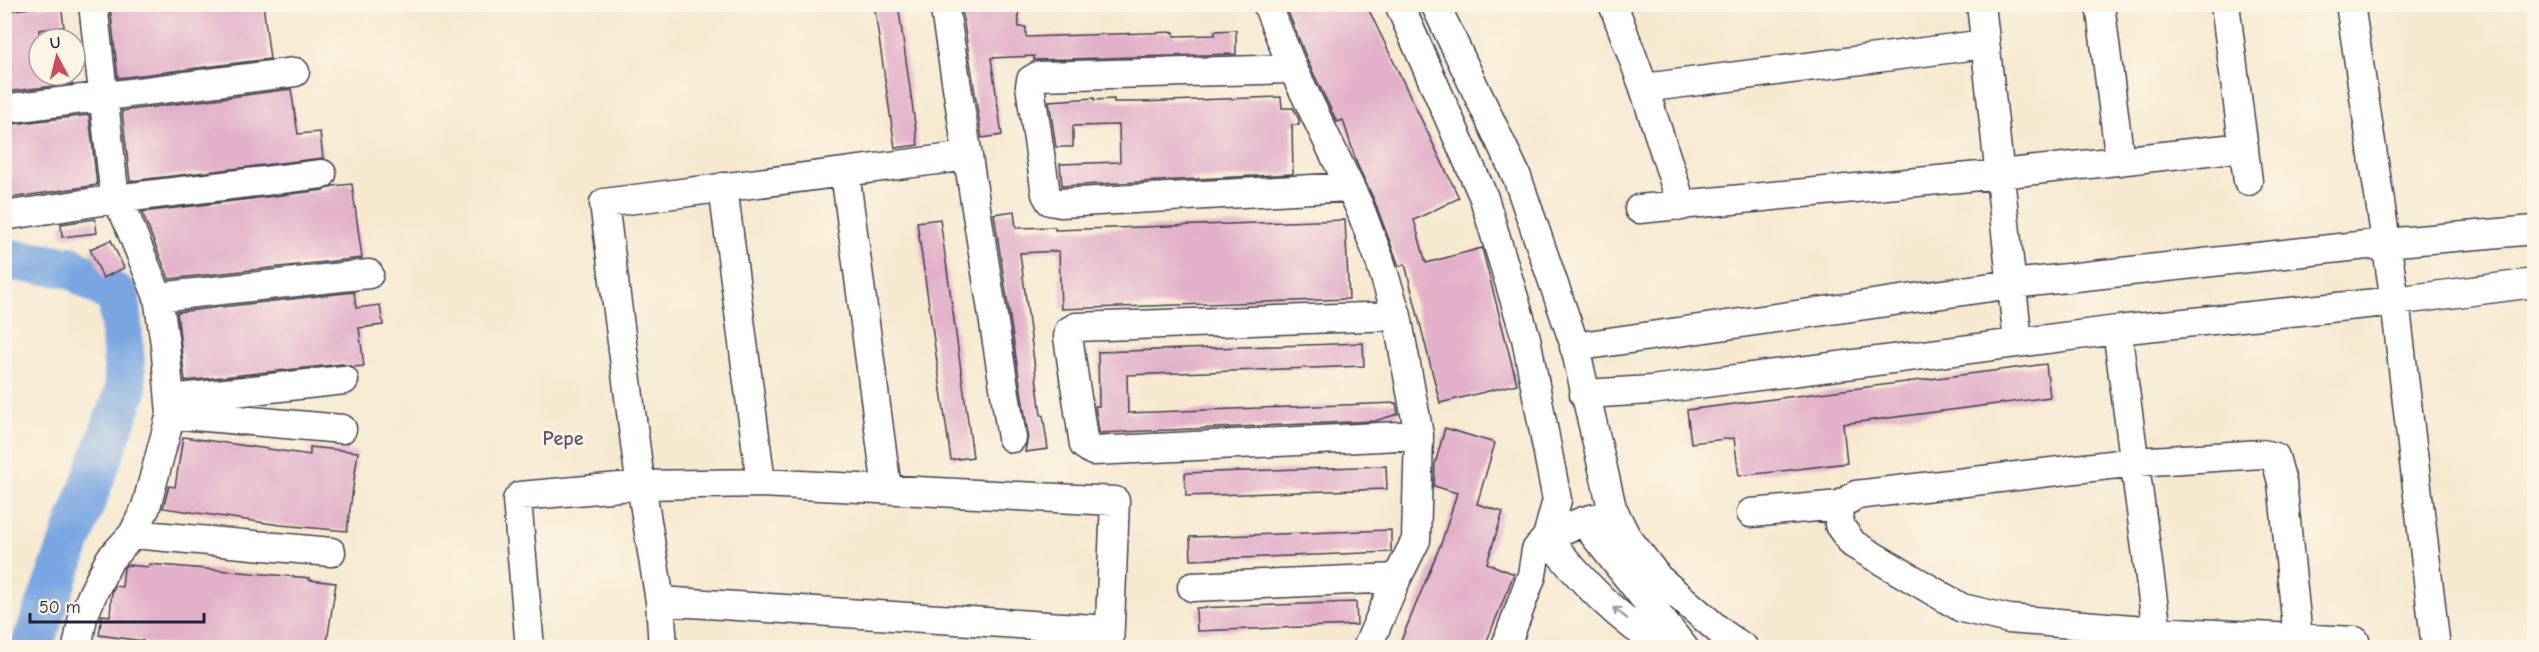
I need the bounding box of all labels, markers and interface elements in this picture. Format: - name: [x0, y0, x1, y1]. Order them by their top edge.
- north arrow: [27, 27, 87, 87]
- text: U: [49, 34, 62, 53]
- district label: Pepe: [542, 427, 584, 450]
- scale bar: [30, 586, 204, 624]
- text: 50 m: [39, 597, 81, 618]
- one-way arrow: [1612, 607, 1628, 620]

